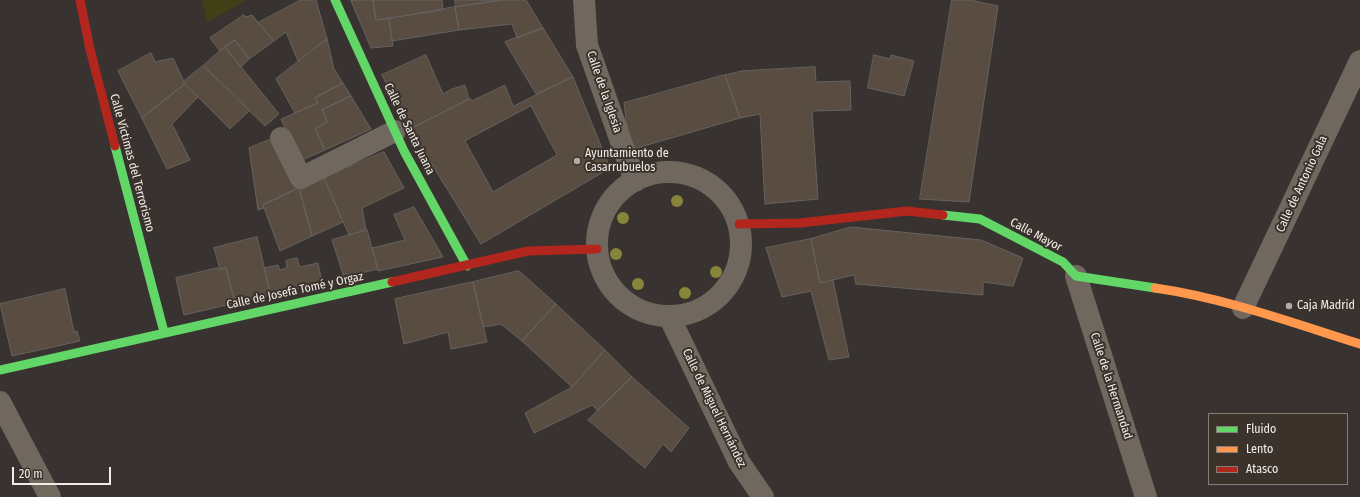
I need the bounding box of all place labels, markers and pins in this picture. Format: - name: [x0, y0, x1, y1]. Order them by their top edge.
- place label: Ayuntamiento de Casarrubuelos: [585, 147, 669, 175]
- marker: Ayuntamiento de Casarrubuelos: [572, 156, 582, 166]
- place label: Caja Madrid: [1297, 299, 1355, 313]
- marker: Caja Madrid: [1284, 301, 1294, 311]

